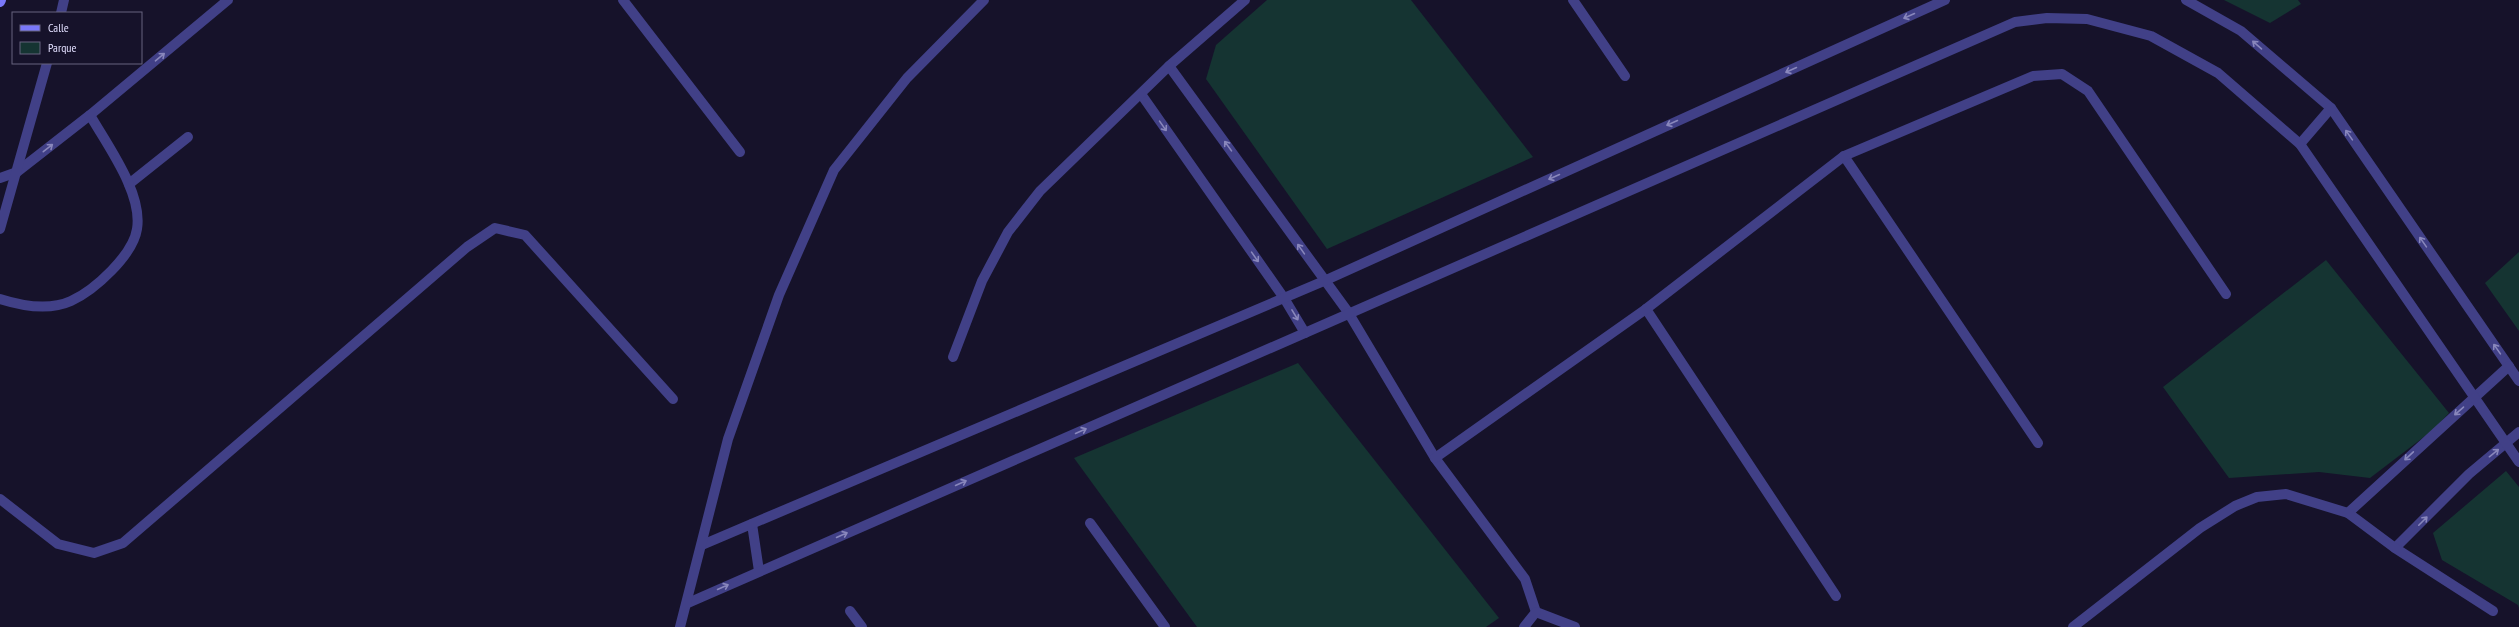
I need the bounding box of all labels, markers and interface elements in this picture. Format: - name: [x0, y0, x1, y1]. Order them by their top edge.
- legend: [12, 12, 142, 64]
- one-way arrow: [1904, 13, 1916, 20]
- text: Calle: [48, 20, 69, 35]
- text: Parque: [48, 40, 77, 55]
- one-way arrow: [2252, 40, 2263, 49]
- one-way arrow: [154, 53, 165, 62]
- one-way arrow: [1785, 66, 1797, 74]
- one-way arrow: [1159, 120, 1167, 131]
- one-way arrow: [1667, 120, 1679, 127]
- one-way arrow: [2345, 130, 2353, 141]
- one-way arrow: [1223, 141, 1232, 152]
- one-way arrow: [43, 144, 54, 152]
- one-way arrow: [1548, 174, 1560, 181]
- one-way arrow: [2419, 237, 2427, 248]
- one-way arrow: [1297, 244, 1305, 255]
- one-way arrow: [1251, 251, 1259, 262]
- one-way arrow: [1291, 309, 1299, 321]
- one-way arrow: [2493, 344, 2501, 355]
- one-way arrow: [2453, 406, 2464, 415]
- one-way arrow: [1074, 427, 1086, 434]
- one-way arrow: [2489, 449, 2500, 458]
- one-way arrow: [2404, 451, 2414, 461]
- one-way arrow: [955, 479, 967, 486]
- one-way arrow: [2418, 516, 2428, 526]
- one-way arrow: [836, 531, 848, 538]
- one-way arrow: [717, 583, 729, 591]

